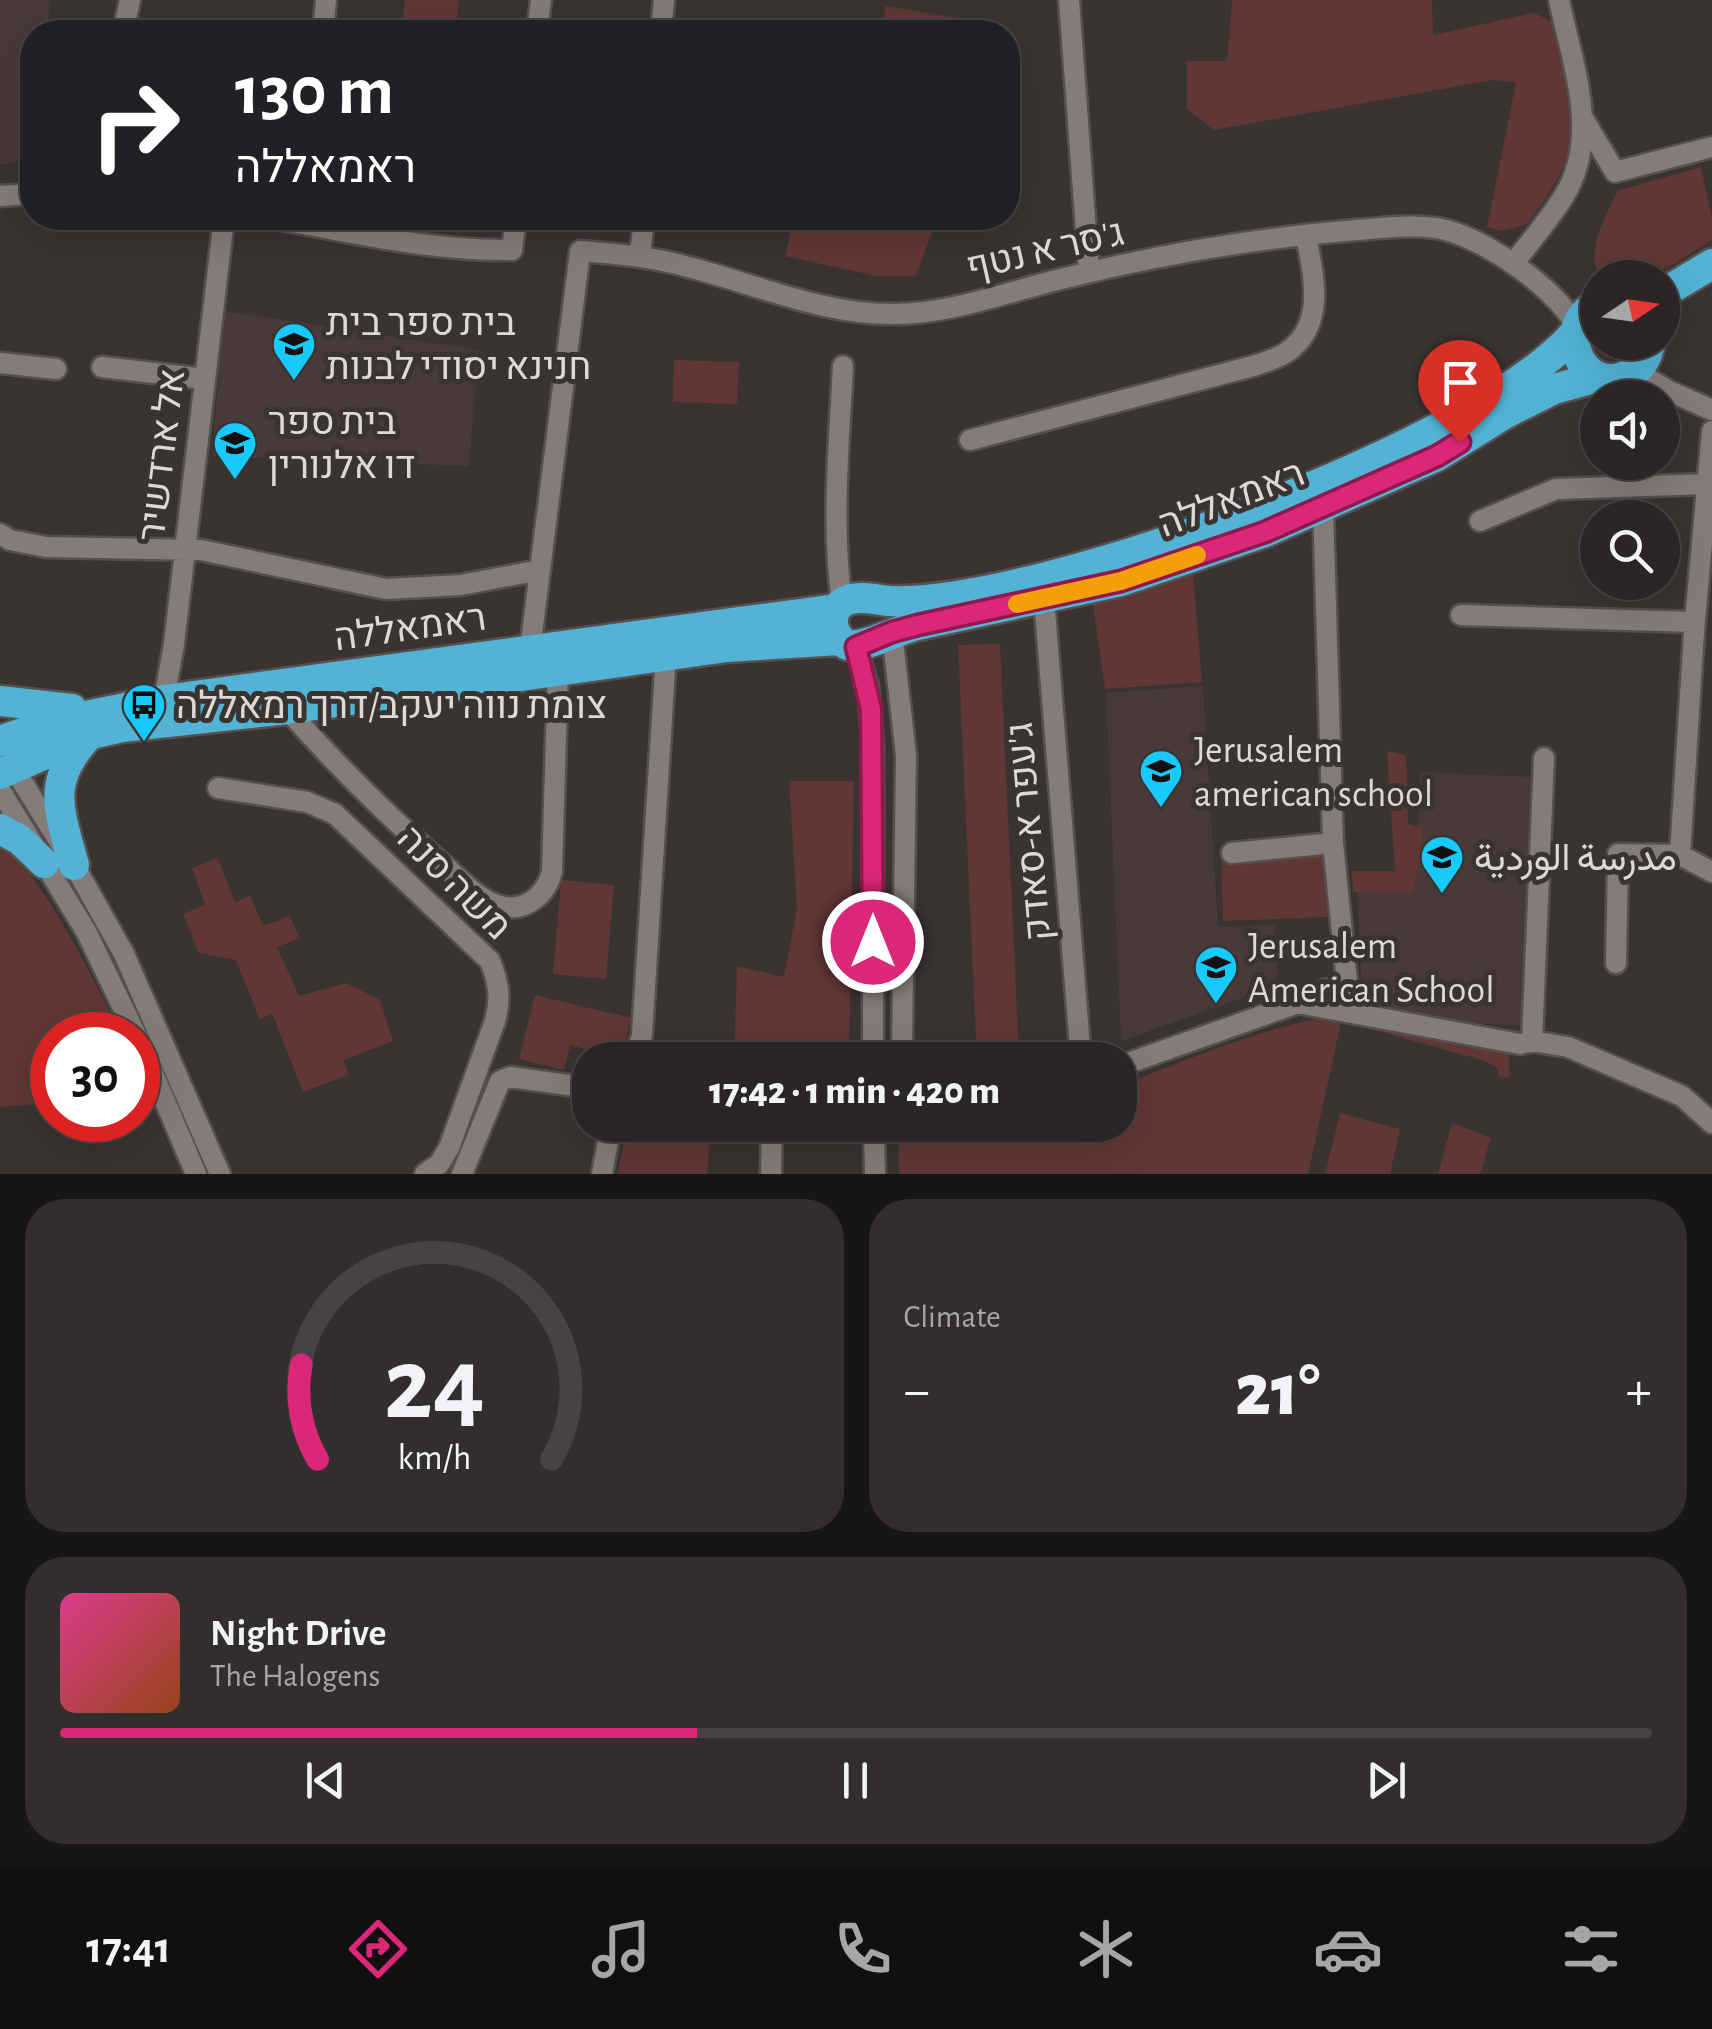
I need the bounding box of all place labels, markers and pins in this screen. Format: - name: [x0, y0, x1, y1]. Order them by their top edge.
- place label: בית ספר בית חנינא יסודי לבנות: [326, 305, 591, 387]
- school or university icon: בית ספר בית חנינא יסודי לבנות: [271, 321, 317, 382]
- pin: [1418, 340, 1503, 443]
- place label: בית ספר דו אלנורין: [268, 404, 415, 486]
- school or university icon: בית ספר דו אלנורין: [212, 420, 258, 481]
- bus stop icon: צומת נווה יעקב/דרך רמאללה: [121, 682, 167, 743]
- place label: צומת נווה יעקב/דרך רמאללה: [176, 688, 607, 726]
- place label: Jerusalem american school: [1194, 732, 1433, 814]
- school or university icon: Jerusalem american school: [1138, 748, 1184, 809]
- school or university icon: مدرسة الوردية: [1419, 834, 1465, 895]
- place label: مدرسة الوردية: [1474, 840, 1677, 880]
- place label: Jerusalem American School: [1248, 928, 1495, 1010]
- school or university icon: Jerusalem American School: [1193, 944, 1239, 1005]

